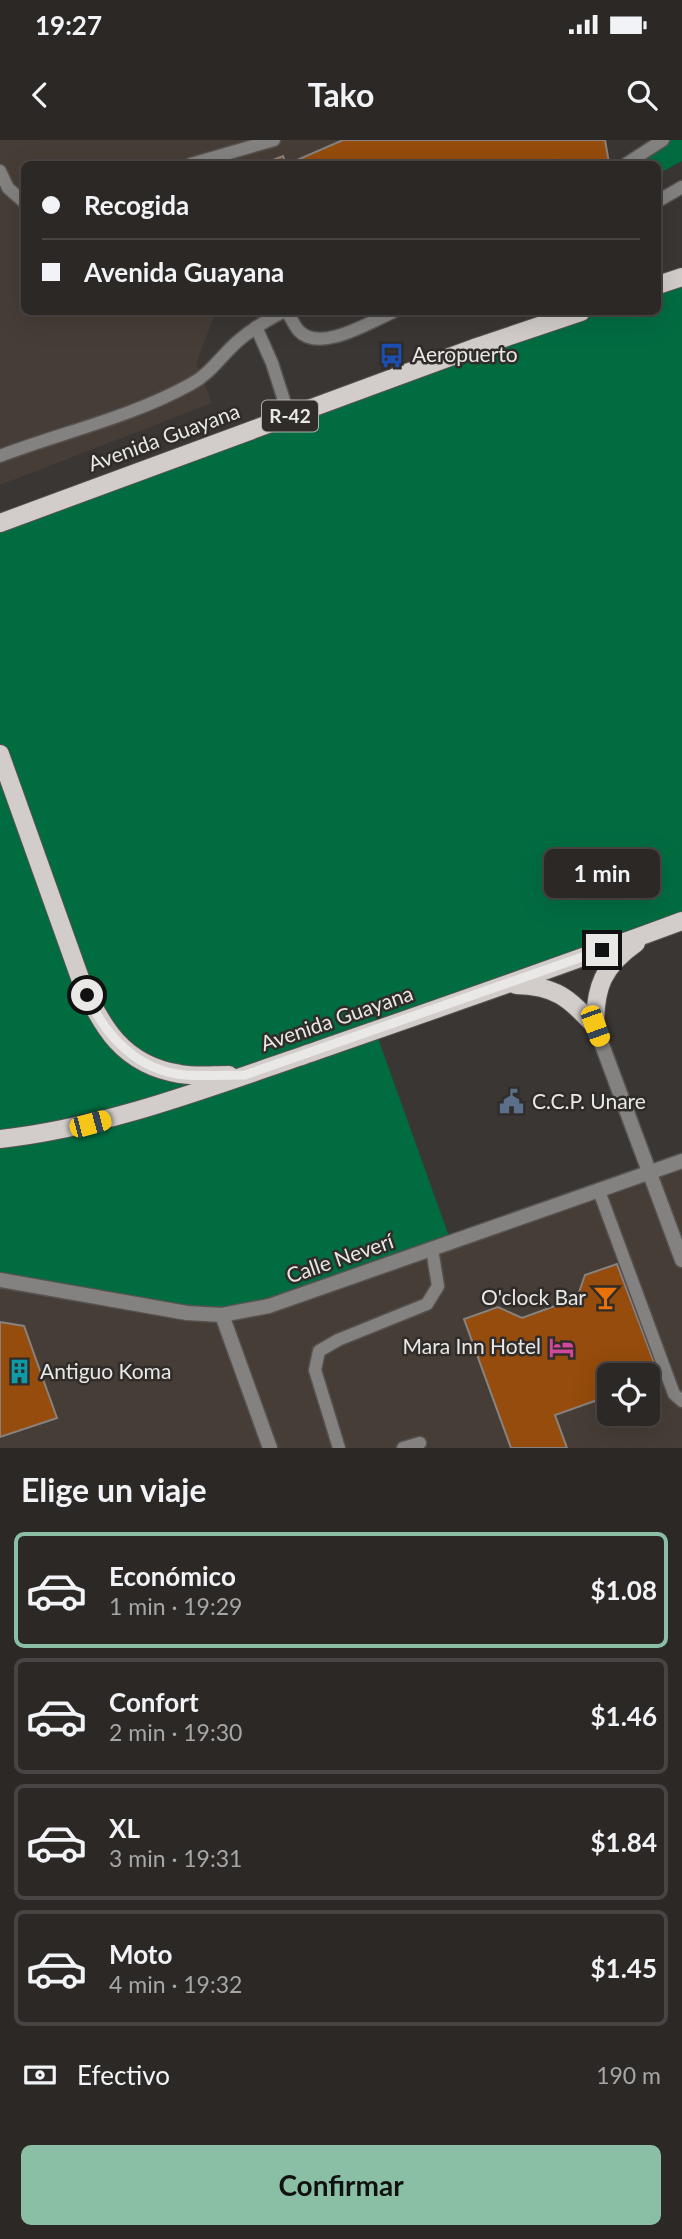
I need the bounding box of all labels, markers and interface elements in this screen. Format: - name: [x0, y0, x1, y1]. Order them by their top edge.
- text: 19:27: [35, 9, 102, 41]
- text: Tako: [308, 75, 374, 114]
- icon: back: [21, 76, 59, 114]
- icon: search: [623, 76, 661, 114]
- text: Recogida: [84, 189, 189, 221]
- text: Avenida Guayana: [84, 256, 284, 288]
- bus stop icon: Aeropuerto: [378, 341, 406, 369]
- place label: Aeropuerto: [412, 341, 518, 366]
- street label: Avenida Guayana: [84, 398, 243, 476]
- road number: R-42: [262, 400, 318, 432]
- callout: 1 min: [544, 848, 660, 898]
- text: 1 min: [573, 859, 631, 887]
- route end: [586, 934, 618, 966]
- route start: [71, 979, 103, 1011]
- street label: Avenida Guayana: [257, 980, 416, 1055]
- car: [578, 1003, 613, 1049]
- public building icon: C.C.P. Unare: [498, 1088, 526, 1116]
- place label: C.C.P. Unare: [532, 1088, 646, 1113]
- car: [67, 1108, 114, 1140]
- street label: Calle Neverí: [283, 1227, 397, 1288]
- place label: O'clock Bar: [481, 1284, 586, 1309]
- bar icon: O'clock Bar: [592, 1284, 620, 1312]
- place label: Mara Inn Hotel: [403, 1333, 541, 1358]
- hotel icon: Mara Inn Hotel: [547, 1333, 575, 1361]
- building icon: Antiguo Koma: [6, 1358, 34, 1386]
- place label: Antiguo Koma: [40, 1358, 171, 1383]
- map controls: [597, 1363, 660, 1426]
- button: locate: [597, 1363, 660, 1426]
- text: Elige un viaje: [21, 1470, 206, 1509]
- icon: car: [25, 1559, 88, 1622]
- text: Económico: [109, 1560, 236, 1592]
- text: $1.08: [591, 1574, 657, 1606]
- text: 1 min · 19:29: [109, 1592, 242, 1620]
- icon: car: [25, 1685, 88, 1748]
- text: Confort: [109, 1686, 199, 1718]
- text: $1.46: [591, 1700, 657, 1732]
- text: 2 min · 19:30: [109, 1718, 242, 1746]
- icon: car: [25, 1811, 88, 1874]
- text: XL: [109, 1812, 140, 1844]
- text: $1.84: [591, 1826, 657, 1858]
- text: 3 min · 19:31: [109, 1844, 242, 1872]
- icon: car: [25, 1937, 88, 2000]
- text: Moto: [109, 1938, 172, 1970]
- text: $1.45: [591, 1952, 657, 1984]
- text: 4 min · 19:32: [109, 1970, 242, 1998]
- icon: cash: [21, 2056, 59, 2094]
- text: Efectivo: [77, 2059, 170, 2091]
- text: 190 m: [596, 2061, 661, 2089]
- button: Confirmar: [21, 2145, 661, 2225]

